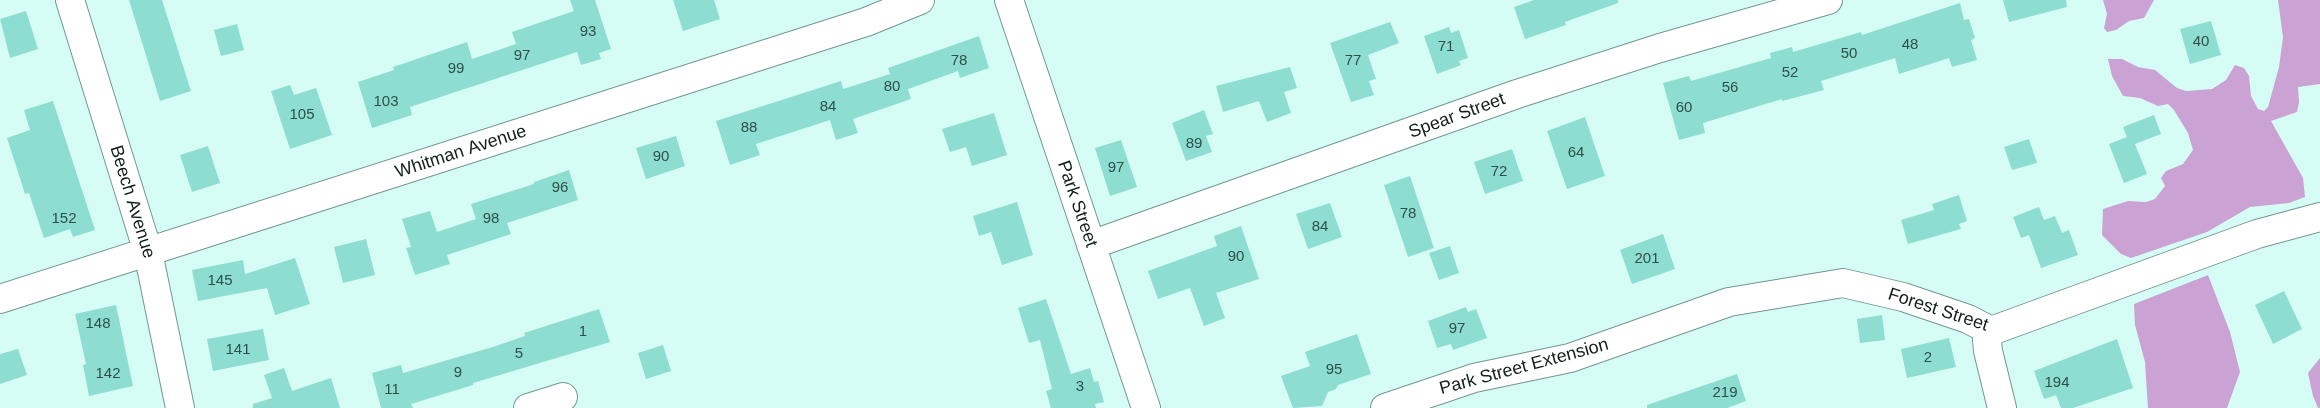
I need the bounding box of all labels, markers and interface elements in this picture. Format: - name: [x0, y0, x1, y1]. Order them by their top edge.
- house number: 93: [580, 23, 596, 41]
- house number: 40: [2193, 33, 2209, 51]
- house number: 48: [1902, 36, 1918, 54]
- house number: 71: [1438, 38, 1454, 56]
- house number: 50: [1841, 45, 1857, 63]
- house number: 97: [514, 47, 530, 65]
- house number: 78: [951, 52, 967, 70]
- house number: 77: [1345, 52, 1361, 70]
- house number: 99: [448, 60, 464, 78]
- house number: 52: [1782, 64, 1798, 82]
- house number: 80: [884, 78, 900, 96]
- house number: 56: [1722, 79, 1738, 97]
- street label: Spear Street: [1406, 89, 1508, 143]
- house number: 103: [373, 93, 399, 111]
- house number: 84: [820, 98, 836, 116]
- house number: 60: [1676, 99, 1692, 117]
- house number: 105: [289, 106, 315, 124]
- house number: 88: [741, 119, 757, 137]
- street label: Whitman Avenue: [393, 121, 529, 183]
- house number: 89: [1186, 135, 1202, 153]
- street label: Beech Avenue: [105, 143, 159, 261]
- house number: 64: [1568, 144, 1584, 162]
- house number: 90: [653, 148, 669, 166]
- street label: Park Street: [1052, 158, 1102, 250]
- house number: 97: [1108, 159, 1124, 177]
- house number: 72: [1491, 163, 1507, 181]
- house number: 96: [552, 179, 568, 197]
- house number: 78: [1400, 205, 1416, 223]
- house number: 152: [51, 210, 77, 228]
- house number: 98: [483, 210, 499, 228]
- house number: 84: [1312, 218, 1328, 236]
- house number: 90: [1228, 248, 1244, 266]
- house number: 201: [1634, 250, 1660, 268]
- house number: 145: [207, 272, 233, 290]
- street label: Forest Street: [1885, 284, 1991, 336]
- house number: 148: [85, 315, 111, 333]
- house number: 97: [1449, 320, 1465, 338]
- house number: 1: [579, 323, 587, 341]
- street label: Park Street Extension: [1437, 334, 1611, 400]
- house number: 141: [225, 341, 251, 359]
- house number: 5: [515, 345, 523, 363]
- house number: 2: [1924, 349, 1932, 367]
- house number: 95: [1326, 361, 1342, 379]
- house number: 9: [454, 364, 462, 382]
- house number: 142: [95, 365, 121, 383]
- house number: 194: [2044, 374, 2070, 392]
- house number: 3: [1076, 378, 1084, 396]
- house number: 11: [384, 381, 400, 399]
- house number: 219: [1712, 384, 1738, 402]

